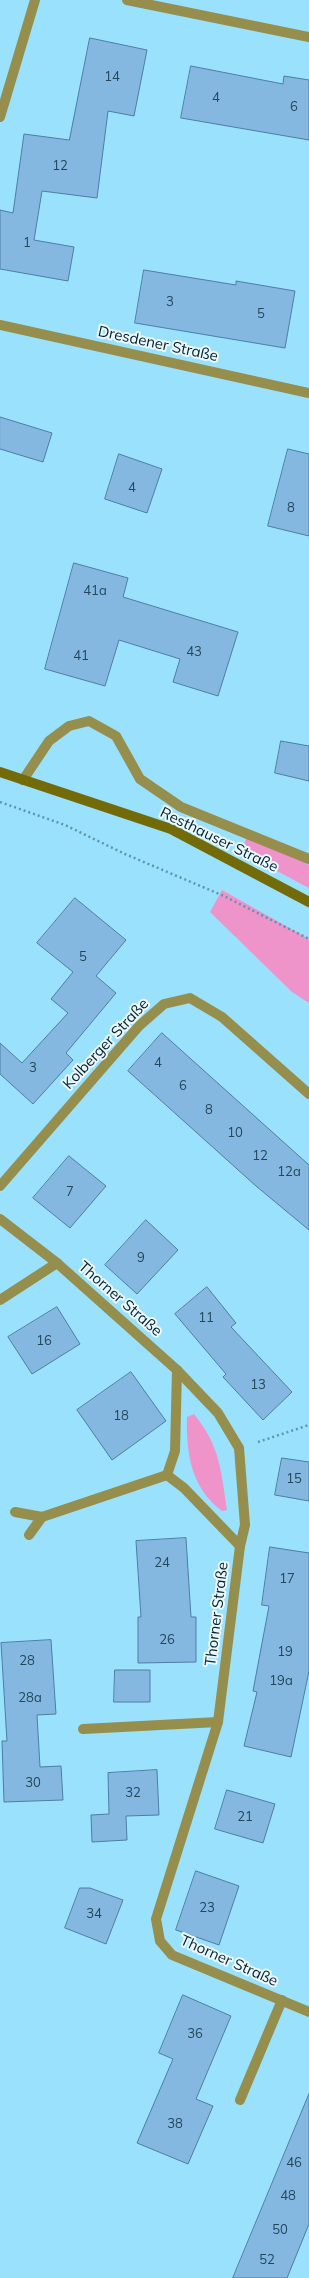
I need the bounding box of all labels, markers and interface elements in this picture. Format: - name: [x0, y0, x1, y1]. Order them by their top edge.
- house number: 14: [104, 69, 120, 85]
- house number: 4: [212, 90, 220, 106]
- house number: 6: [290, 99, 298, 115]
- house number: 12: [52, 158, 68, 174]
- house number: 1: [23, 235, 31, 251]
- house number: 3: [166, 294, 174, 310]
- house number: 5: [257, 306, 265, 322]
- street label: Dresdener Straße: [96, 322, 220, 366]
- house number: 4: [128, 480, 136, 496]
- house number: 8: [287, 500, 295, 516]
- house number: 41a: [83, 583, 107, 599]
- house number: 43: [186, 644, 202, 660]
- house number: 41: [73, 648, 89, 664]
- street label: Resthauser Straße: [157, 804, 281, 876]
- house number: 5: [79, 949, 87, 965]
- street label: Kolberger Straße: [59, 995, 153, 1093]
- house number: 4: [154, 1055, 162, 1071]
- house number: 3: [29, 1060, 37, 1076]
- house number: 6: [179, 1078, 187, 1094]
- house number: 8: [205, 1102, 213, 1118]
- house number: 10: [227, 1125, 243, 1141]
- house number: 12: [252, 1148, 268, 1164]
- house number: 12a: [277, 1164, 301, 1180]
- house number: 7: [66, 1184, 74, 1200]
- house number: 9: [137, 1250, 145, 1266]
- street label: Thorner Straße: [75, 1258, 165, 1340]
- house number: 11: [198, 1310, 214, 1326]
- house number: 16: [36, 1333, 52, 1349]
- house number: 13: [250, 1377, 266, 1393]
- house number: 18: [113, 1408, 129, 1424]
- house number: 15: [286, 1471, 302, 1487]
- house number: 24: [154, 1555, 170, 1571]
- street label: Thorner Straße: [202, 1561, 232, 1667]
- house number: 17: [279, 1571, 295, 1587]
- house number: 26: [159, 1632, 175, 1648]
- house number: 19: [277, 1644, 293, 1660]
- house number: 28: [19, 1653, 35, 1669]
- house number: 19a: [269, 1673, 293, 1689]
- house number: 28a: [18, 1690, 42, 1706]
- house number: 30: [25, 1775, 41, 1791]
- house number: 32: [125, 1785, 141, 1801]
- house number: 21: [237, 1809, 253, 1825]
- house number: 23: [199, 1900, 215, 1916]
- house number: 34: [86, 1906, 102, 1922]
- street label: Thorner Straße: [177, 1931, 281, 1991]
- house number: 36: [187, 2026, 203, 2042]
- house number: 38: [167, 2116, 183, 2132]
- house number: 46: [286, 2155, 302, 2171]
- house number: 48: [280, 2188, 296, 2204]
- house number: 50: [272, 2222, 288, 2238]
- house number: 52: [259, 2252, 275, 2268]

